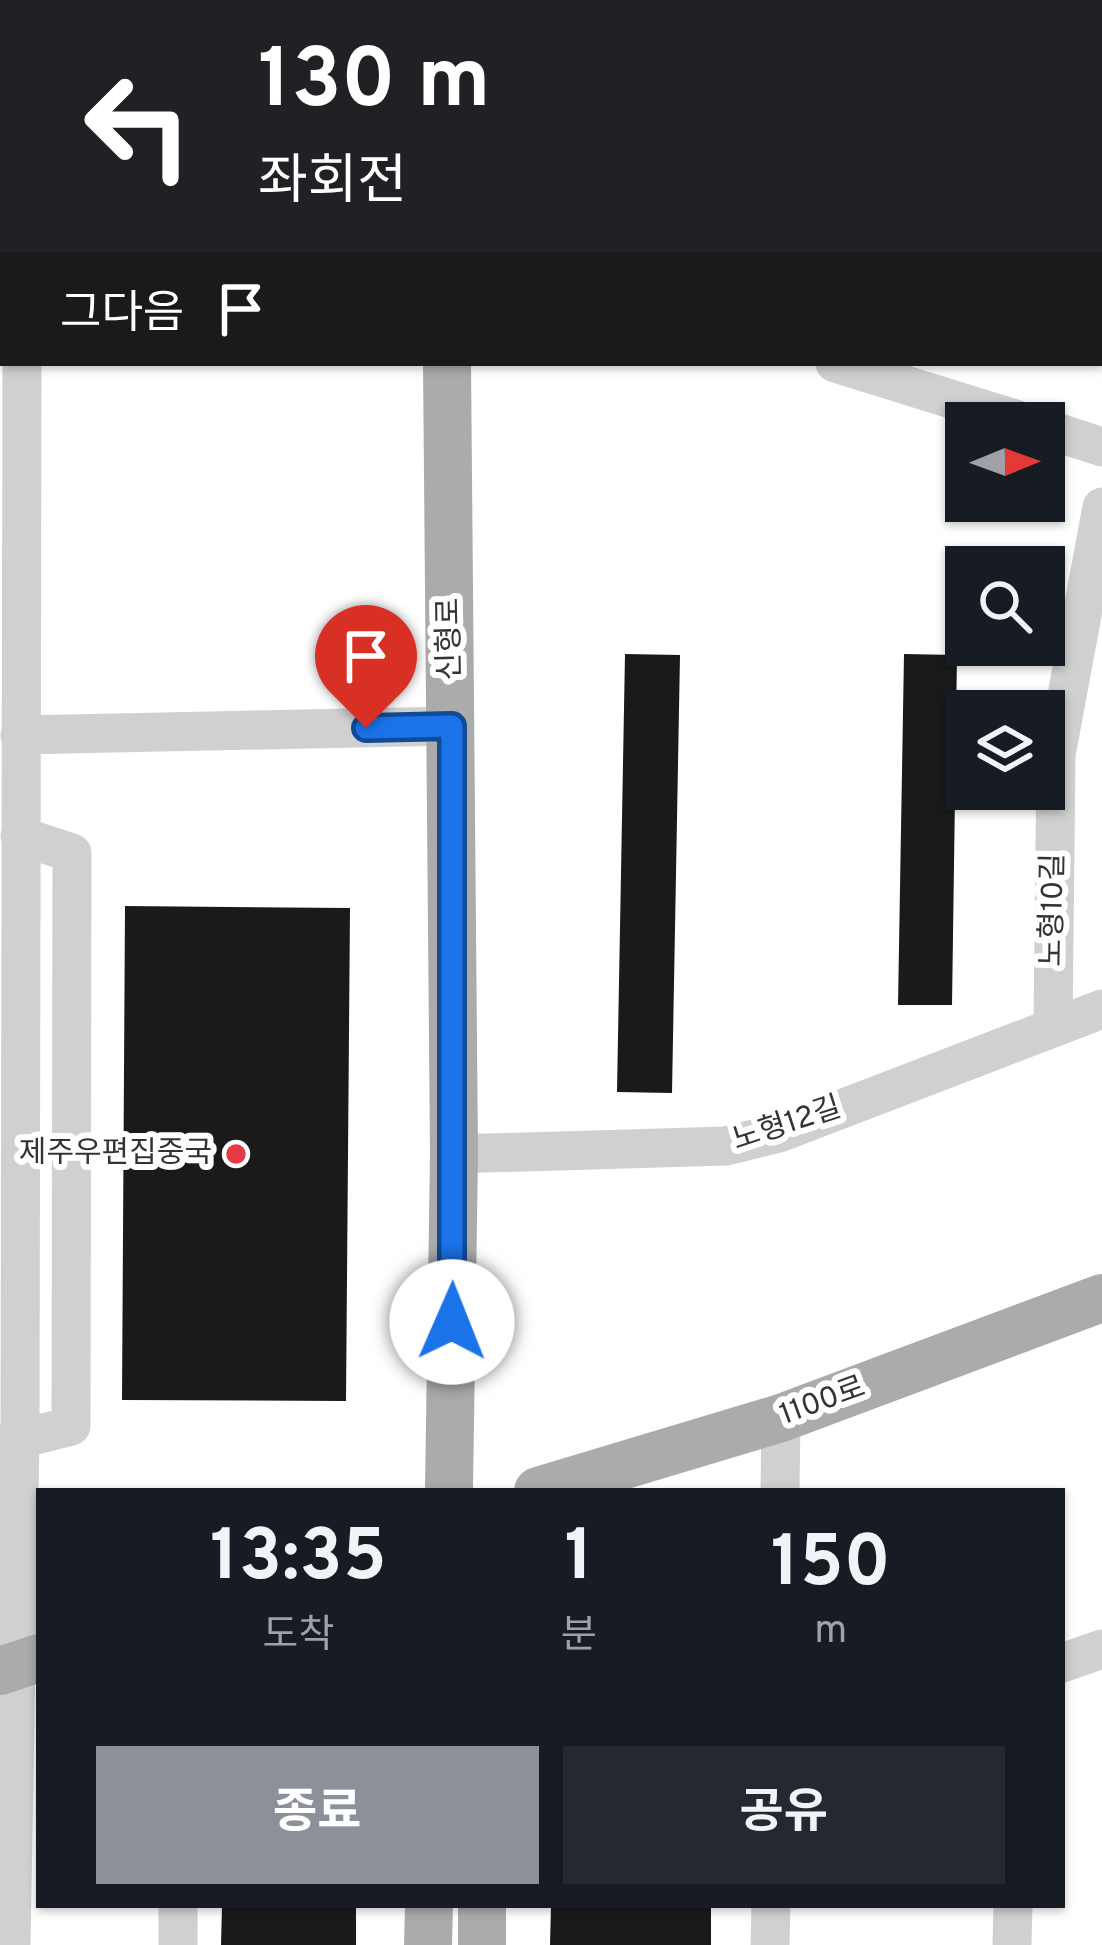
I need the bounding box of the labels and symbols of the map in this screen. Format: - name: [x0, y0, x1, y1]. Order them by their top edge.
- north arrow: [945, 402, 1065, 522]
- street label: 신형로: [432, 597, 470, 681]
- pin: [315, 605, 417, 728]
- street label: 노형10길: [1035, 853, 1073, 967]
- street label: 노형12길: [728, 1090, 846, 1160]
- place label: 제주우편집중국: [19, 1136, 212, 1173]
- marker: 제주우편집중국: [223, 1141, 249, 1167]
- position arrow: [389, 1259, 515, 1385]
- street label: 1100로: [775, 1370, 871, 1434]

